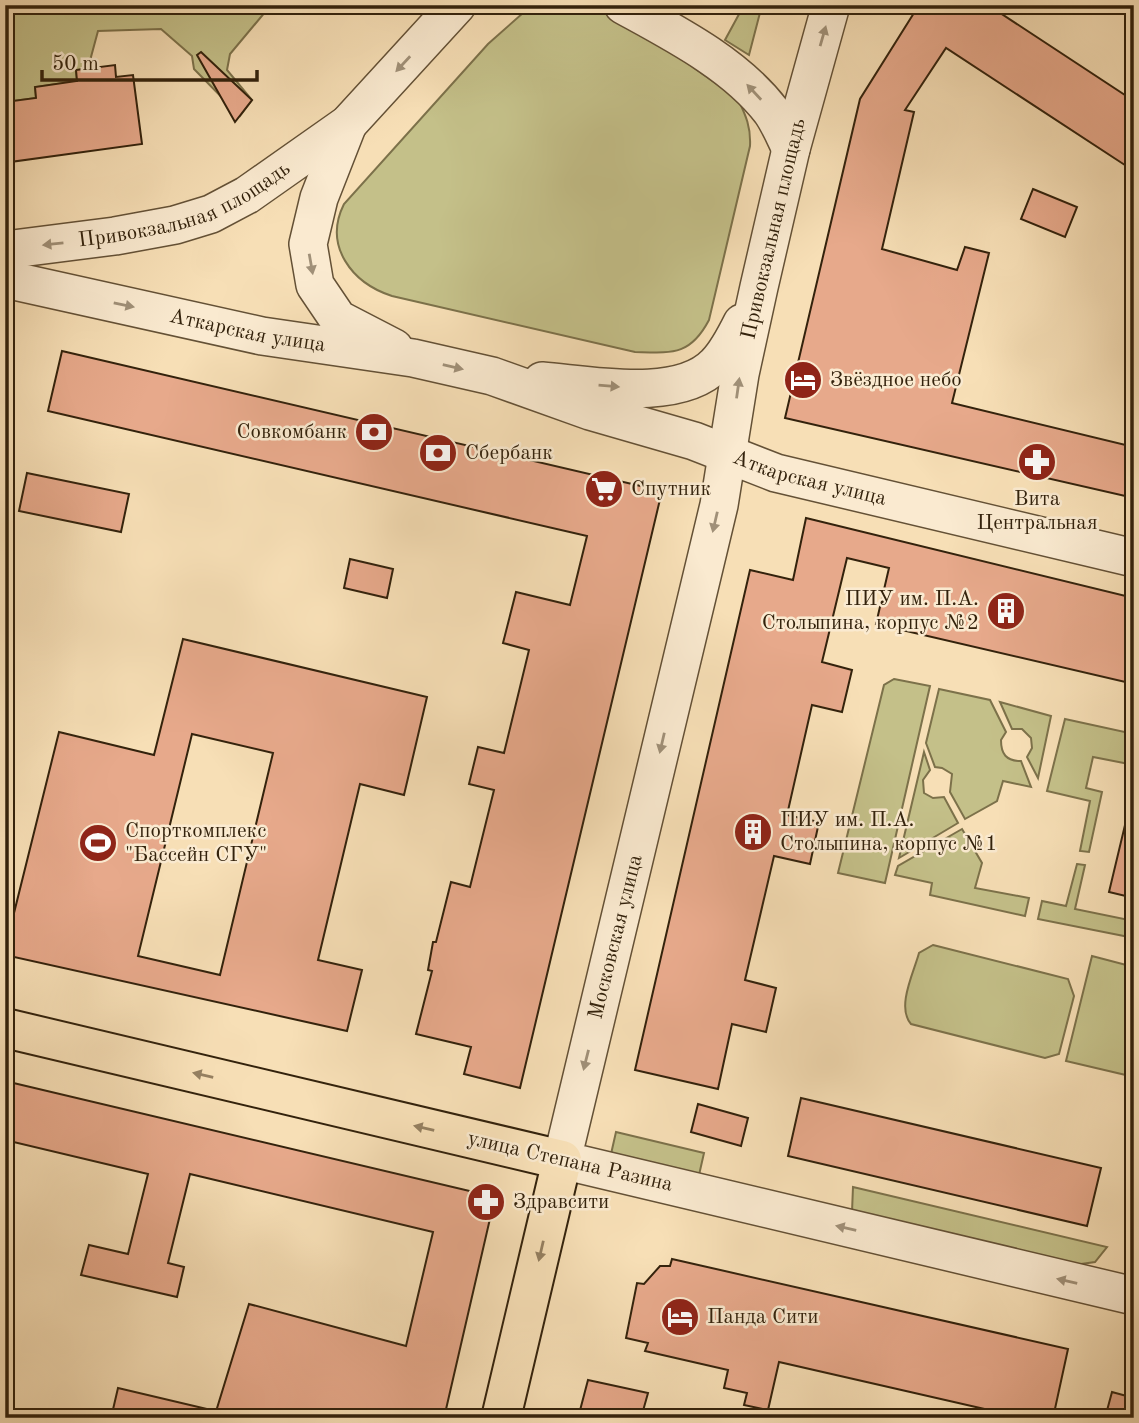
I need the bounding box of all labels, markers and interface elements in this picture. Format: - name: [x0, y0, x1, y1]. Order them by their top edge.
- one-way arrow: [819, 25, 829, 46]
- scale bar: [42, 38, 257, 82]
- text: 50 m: [52, 54, 99, 75]
- one-way arrow: [396, 55, 412, 72]
- one-way arrow: [746, 83, 762, 101]
- street label: Привокзальная площадь: [738, 116, 810, 342]
- street label: Привокзальная площадь: [77, 158, 294, 251]
- one-way arrow: [42, 239, 64, 250]
- one-way arrow: [306, 253, 317, 275]
- one-way arrow: [113, 300, 135, 311]
- street label: Аткарская улица: [168, 305, 327, 356]
- hotel icon: Звёздное небо: [782, 359, 824, 401]
- one-way arrow: [442, 362, 464, 373]
- place label: Звёздное небо: [830, 370, 962, 391]
- one-way arrow: [733, 376, 744, 398]
- one-way arrow: [599, 381, 621, 392]
- bank icon: Совкомбанк: [353, 411, 395, 453]
- place label: Совкомбанк: [237, 422, 347, 443]
- bank icon: Сбербанк: [417, 432, 459, 474]
- pharmacy icon: Вита Центральная: [1016, 441, 1058, 483]
- place label: Сбербанк: [465, 443, 553, 464]
- street label: Аткарская улица: [730, 447, 888, 509]
- supermarket icon: Спутник: [583, 468, 625, 510]
- place label: Спутник: [631, 479, 711, 500]
- place label: Вита Центральная: [976, 489, 1098, 534]
- one-way arrow: [710, 511, 721, 533]
- place label: ПИУ им. П.А. Столыпина, корпус №2: [762, 589, 979, 634]
- building icon: ПИУ им. П.А. Столыпина, корпус №2: [985, 590, 1027, 632]
- one-way arrow: [656, 732, 667, 754]
- place label: ПИУ им. П.А. Столыпина, корпус №1: [780, 810, 997, 855]
- building icon: ПИУ им. П.А. Столыпина, корпус №1: [732, 811, 774, 853]
- place label: Спорткомплекс "Бассейн СГУ": [125, 821, 267, 866]
- sports icon: Спорткомплекс "Бассейн СГУ": [77, 822, 119, 864]
- street label: Московская улица: [585, 853, 647, 1021]
- one-way arrow: [580, 1049, 591, 1071]
- one-way arrow: [191, 1069, 213, 1080]
- one-way arrow: [413, 1122, 435, 1133]
- street label: улица Степана Разина: [465, 1128, 675, 1196]
- pharmacy icon: Здравсити: [465, 1181, 507, 1223]
- place label: Здравсити: [513, 1192, 609, 1213]
- one-way arrow: [835, 1222, 857, 1233]
- one-way arrow: [535, 1240, 546, 1262]
- one-way arrow: [1056, 1275, 1078, 1286]
- hotel icon: Панда Сити: [659, 1296, 701, 1338]
- place label: Панда Сити: [707, 1307, 819, 1328]

